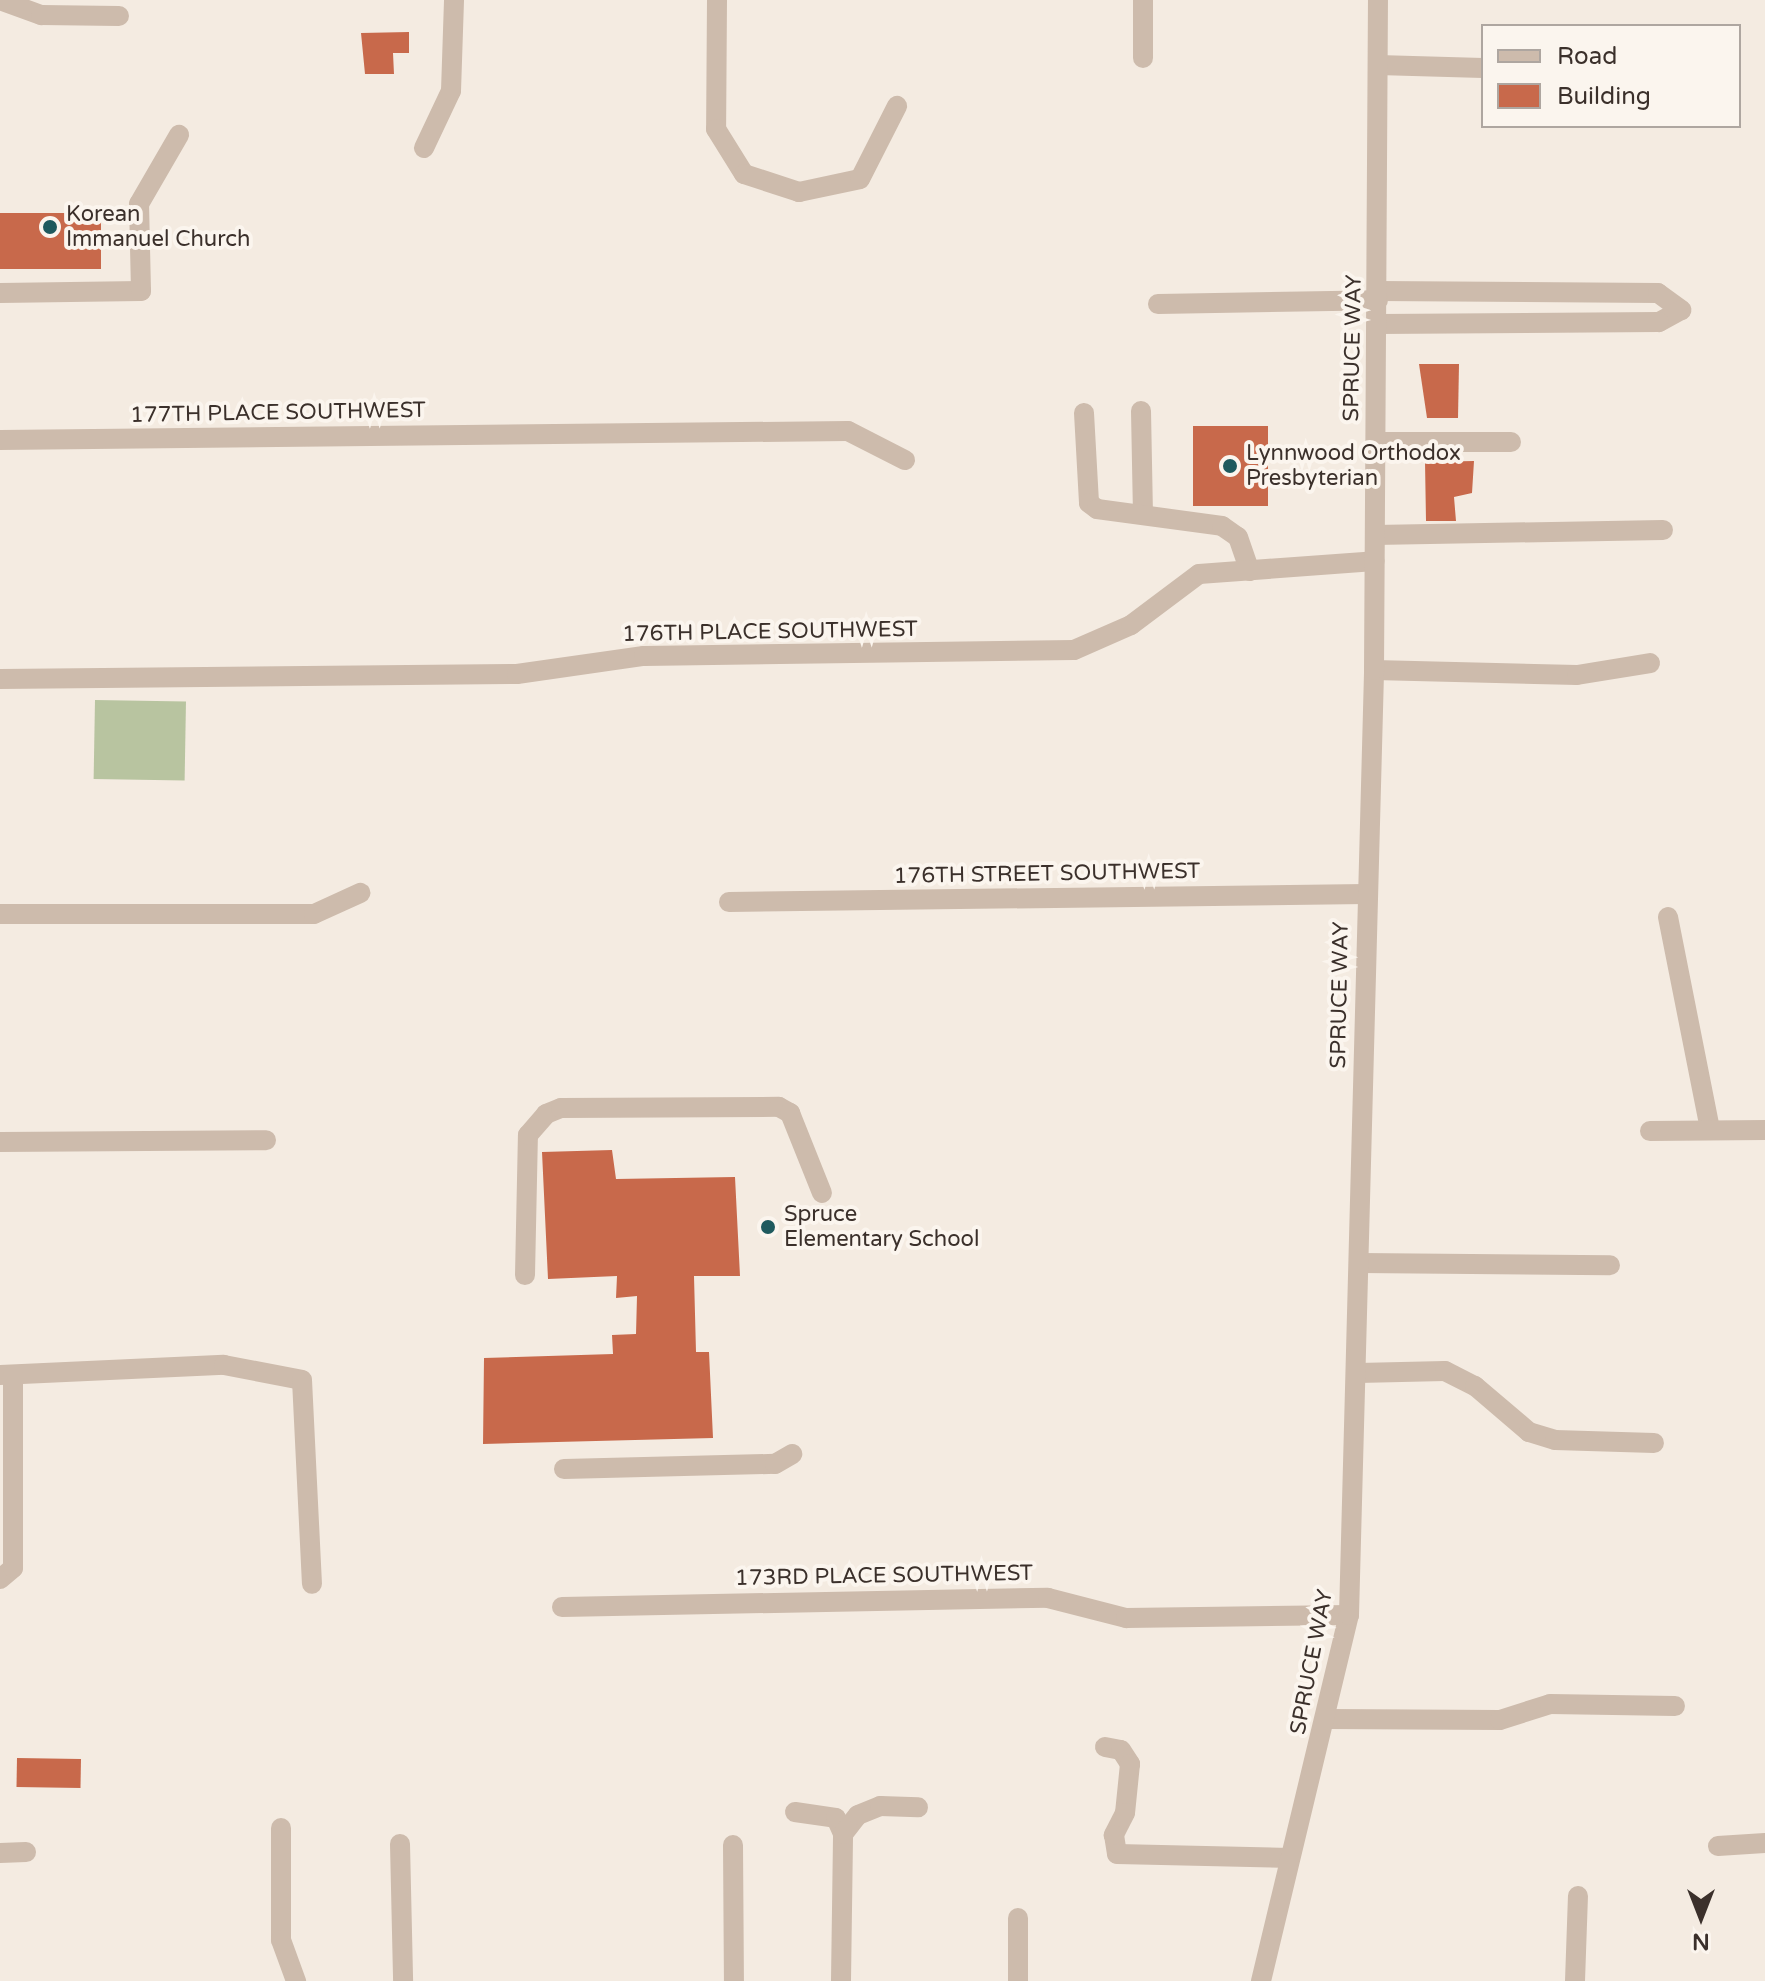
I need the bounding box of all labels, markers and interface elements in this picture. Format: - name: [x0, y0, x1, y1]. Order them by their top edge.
- legend: [1481, 24, 1741, 128]
- text: Road: [1557, 42, 1617, 71]
- text: Building: [1557, 82, 1651, 111]
- place label: Korean Immanuel Church: [66, 201, 250, 252]
- marker: Korean Immanuel Church: [41, 218, 59, 236]
- street label: SPRUCE WAY: [1339, 274, 1367, 422]
- street label: 177TH PLACE SOUTHWEST: [130, 397, 426, 429]
- place label: Lynnwood Orthodox Presbyterian: [1246, 440, 1461, 492]
- marker: Lynnwood Orthodox Presbyterian: [1221, 457, 1239, 475]
- street label: 176TH PLACE SOUTHWEST: [622, 616, 918, 648]
- street label: 176TH STREET SOUTHWEST: [893, 858, 1201, 890]
- street label: SPRUCE WAY: [1326, 921, 1354, 1069]
- place label: Spruce Elementary School: [784, 1201, 979, 1252]
- marker: Spruce Elementary School: [759, 1218, 777, 1236]
- street label: 173RD PLACE SOUTHWEST: [735, 1560, 1033, 1592]
- street label: SPRUCE WAY: [1285, 1587, 1339, 1737]
- north arrow: [1661, 1877, 1741, 1957]
- text: N: [1692, 1928, 1710, 1954]

